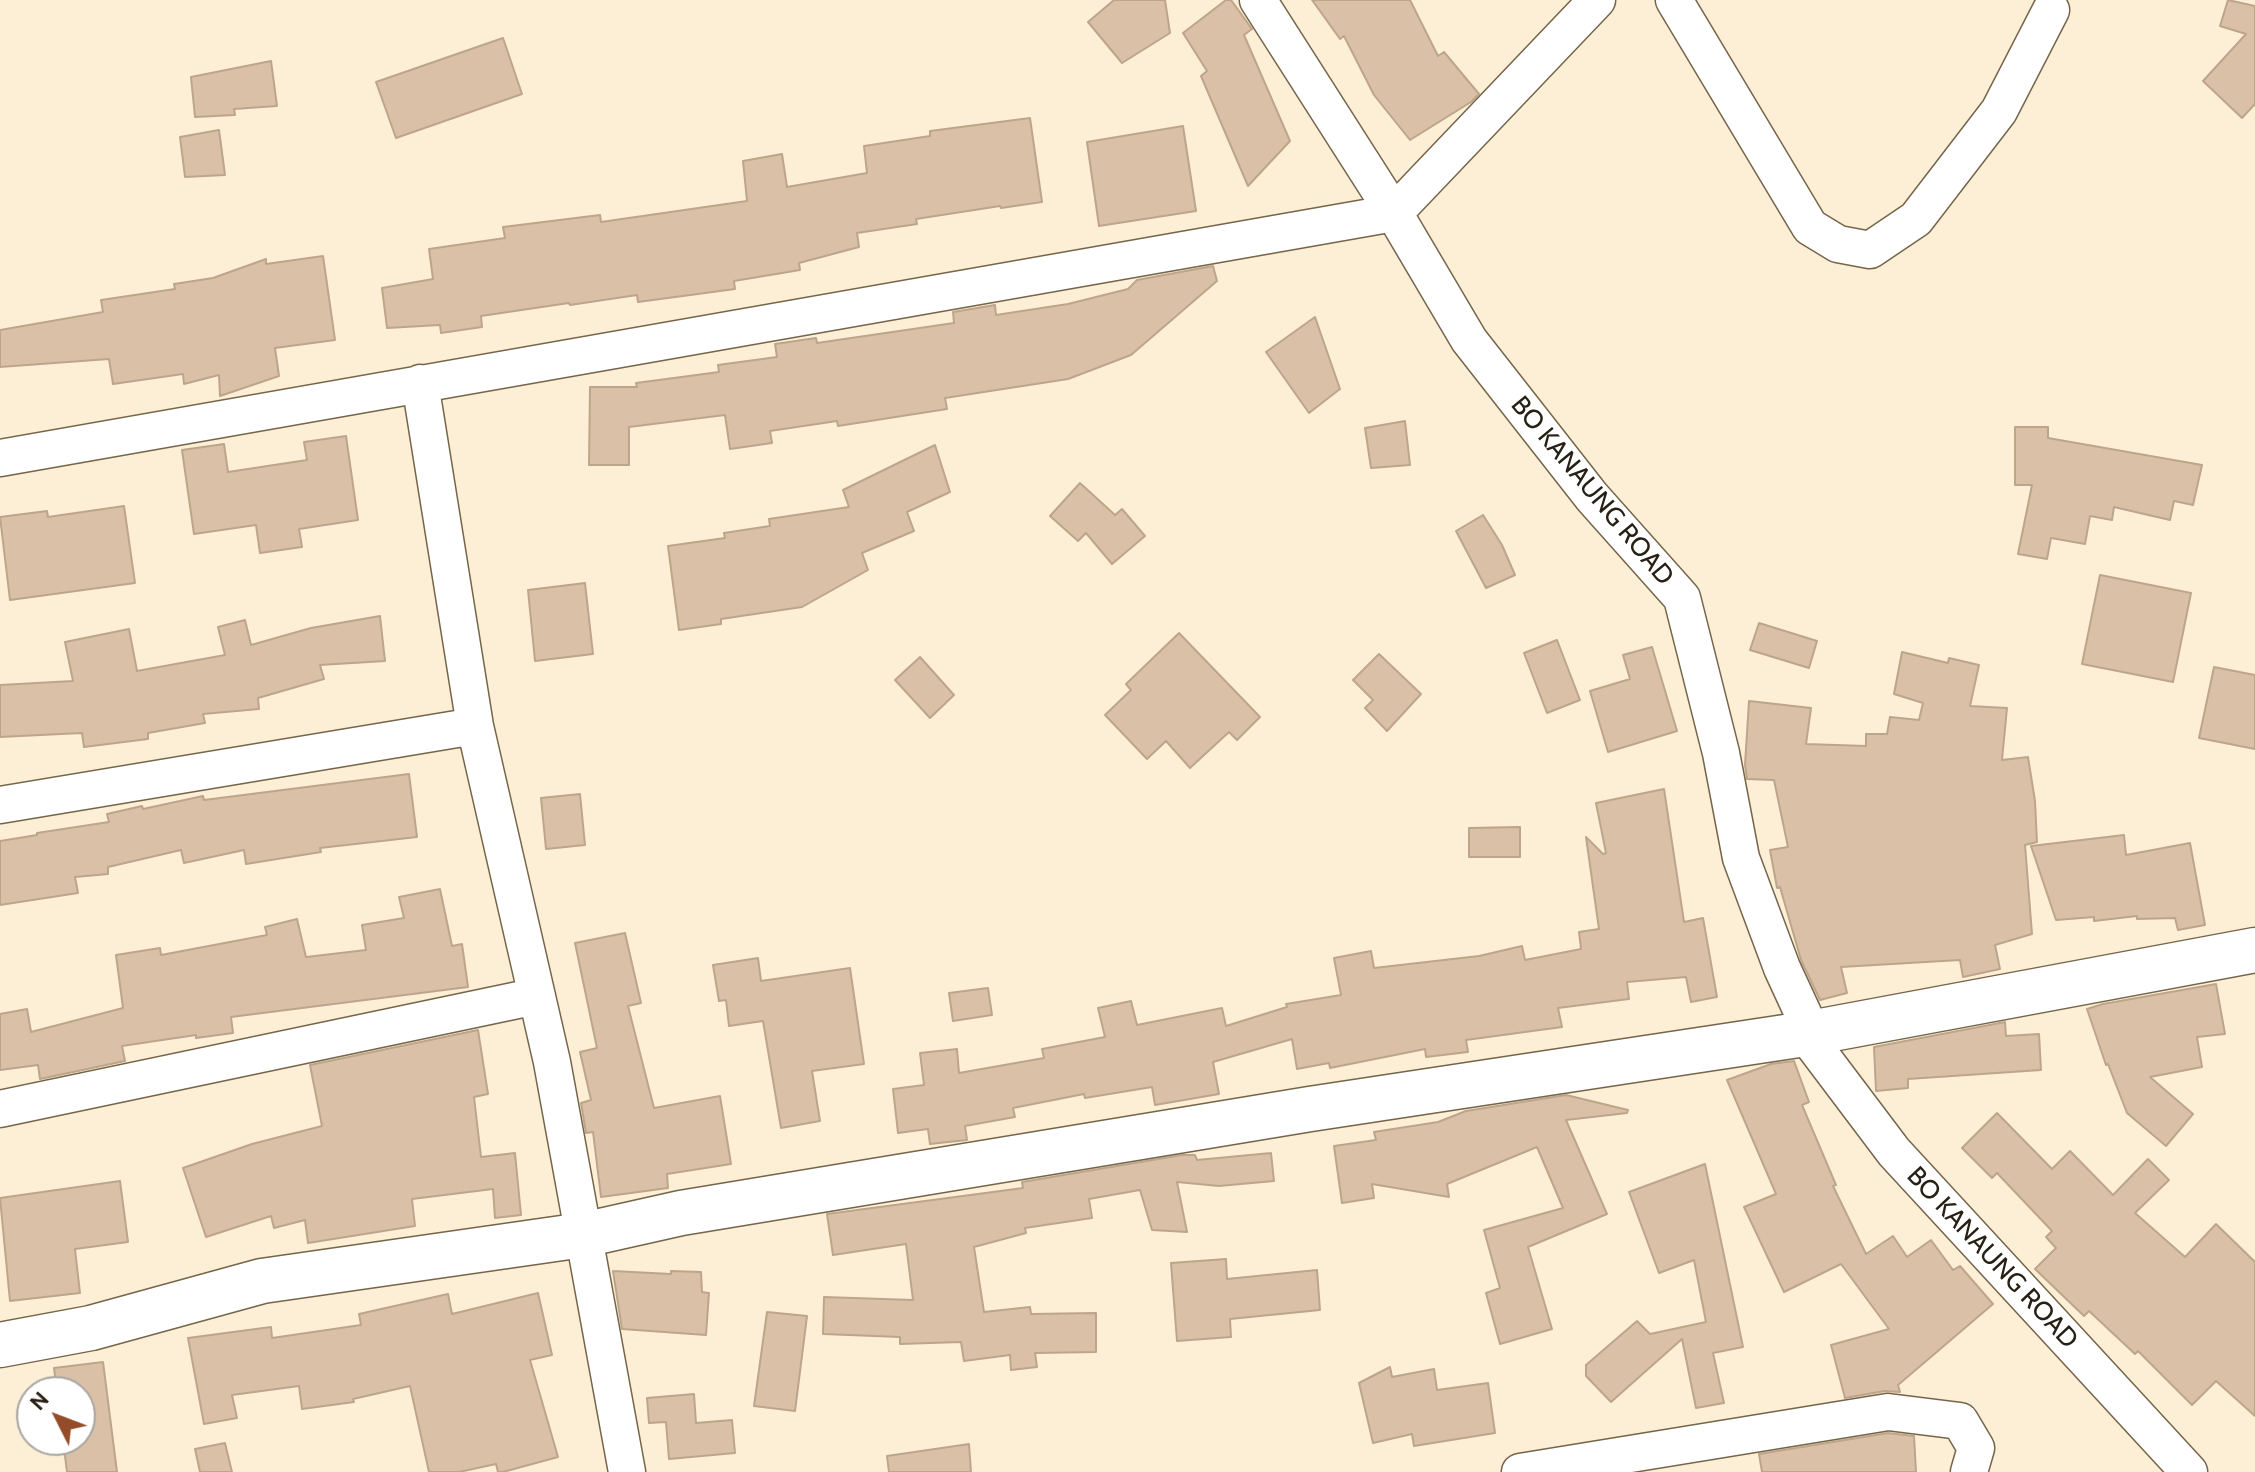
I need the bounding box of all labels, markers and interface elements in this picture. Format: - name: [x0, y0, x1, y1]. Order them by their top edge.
- street label: BO KANAUNG ROAD: [1504, 390, 1680, 592]
- street label: BO KANAUNG ROAD: [1900, 1161, 2084, 1355]
- north arrow: [16, 1376, 96, 1456]
- text: N: [24, 1386, 55, 1416]

